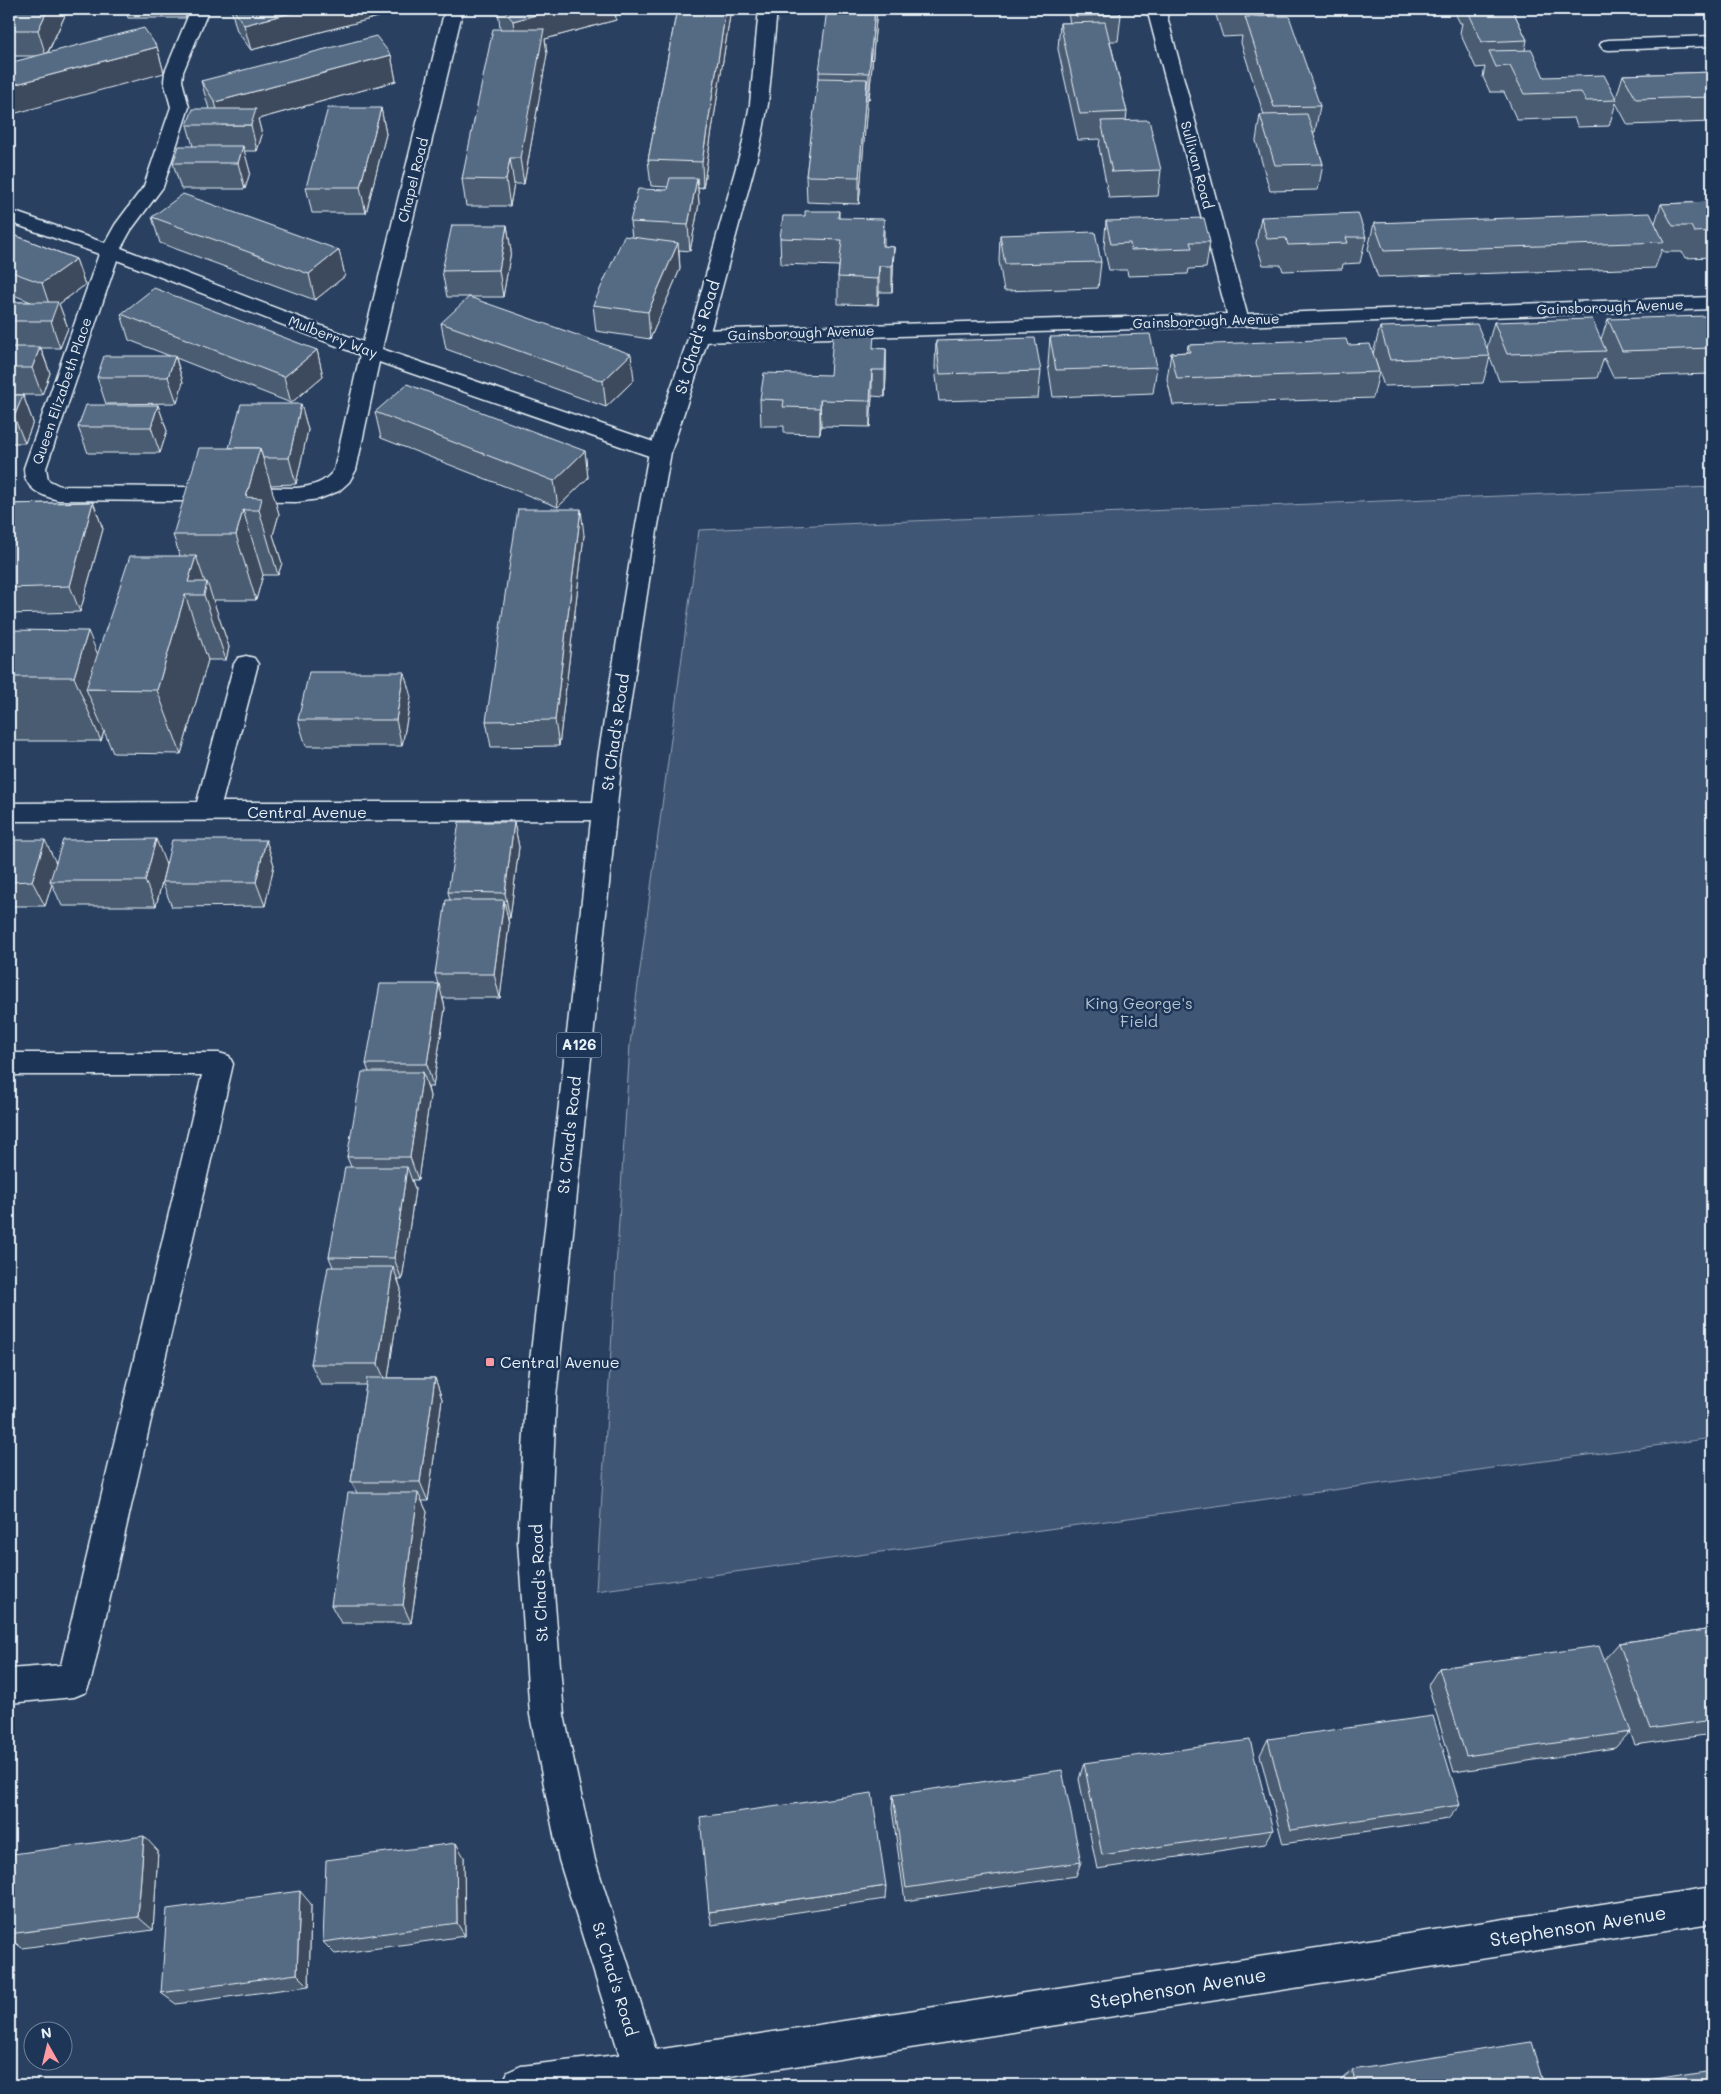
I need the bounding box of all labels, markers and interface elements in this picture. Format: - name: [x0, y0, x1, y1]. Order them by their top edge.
- street label: Sullivan Road: [1177, 119, 1218, 211]
- street label: Chapel Road: [393, 135, 432, 224]
- street label: St Chad's Road: [669, 277, 724, 396]
- street label: Gainsborough Avenue: [1536, 294, 1684, 319]
- street label: Gainsborough Avenue: [1132, 308, 1280, 333]
- street label: Mulberry Way: [286, 311, 381, 362]
- street label: Queen Elizabeth Place: [27, 315, 96, 467]
- street label: Gainsborough Avenue: [727, 320, 875, 345]
- street label: St Chad's Road: [596, 672, 633, 792]
- street label: Central Avenue: [247, 801, 367, 822]
- park label: King George's Field: [1085, 992, 1193, 1031]
- road number: A126: [556, 1032, 602, 1058]
- street label: St Chad's Road: [552, 1075, 585, 1195]
- place label: Central Avenue: [500, 1351, 620, 1372]
- marker: Central Avenue: [484, 1356, 496, 1368]
- street label: St Chad's Road: [525, 1524, 552, 1643]
- street label: Stephenson Avenue: [1488, 1899, 1668, 1952]
- street label: St Chad's Road: [588, 1919, 643, 2038]
- street label: Stephenson Avenue: [1088, 1961, 1268, 2014]
- north arrow: [22, 2022, 72, 2072]
- text: N: [40, 2022, 53, 2043]

